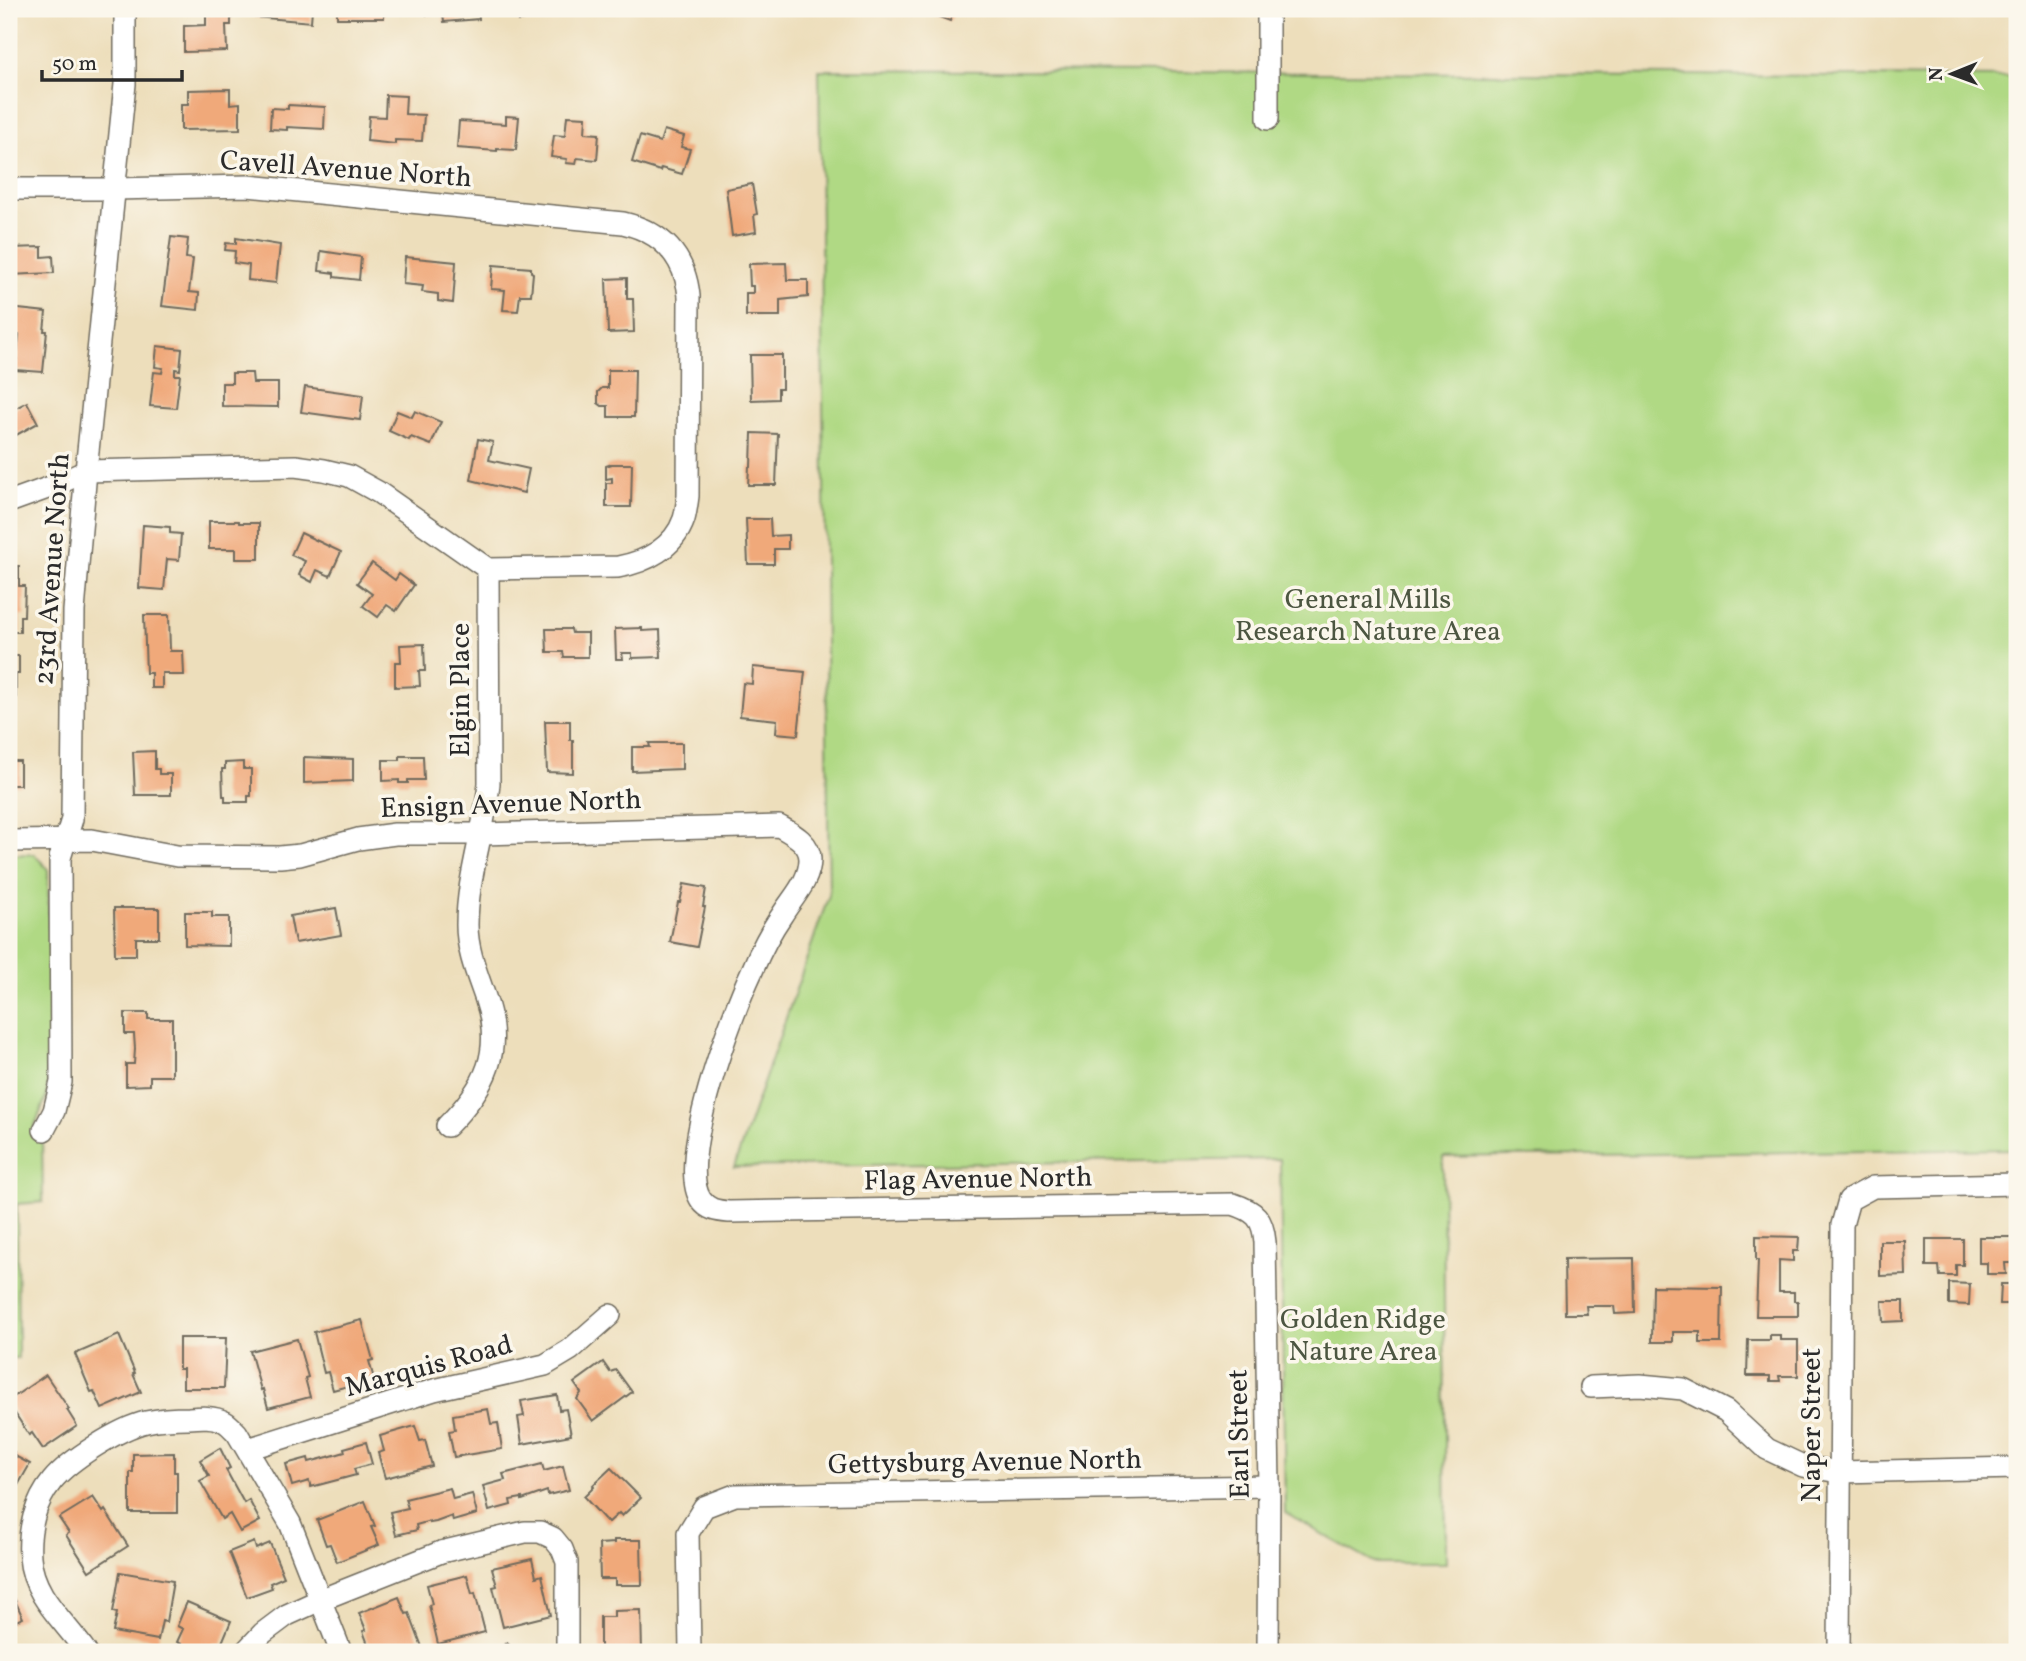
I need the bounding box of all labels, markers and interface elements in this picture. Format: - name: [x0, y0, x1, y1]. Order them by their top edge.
- scale bar: [42, 38, 182, 82]
- north arrow: [1918, 38, 1988, 108]
- text: 50 m: [52, 50, 97, 79]
- text: N: [1924, 67, 1950, 81]
- street label: Cavell Avenue North: [219, 142, 473, 198]
- street label: 23rd Avenue North: [25, 452, 81, 686]
- park label: General Mills Research Nature Area: [1235, 581, 1501, 652]
- street label: Elgin Place: [442, 623, 481, 757]
- street label: Ensign Avenue North: [380, 781, 642, 829]
- street label: Flag Avenue North: [863, 1159, 1093, 1201]
- park label: Golden Ridge Nature Area: [1280, 1301, 1446, 1372]
- street label: Marquis Road: [341, 1326, 517, 1408]
- street label: Naper Street: [1793, 1348, 1832, 1502]
- street label: Earl Street: [1219, 1369, 1261, 1499]
- street label: Gettysburg Avenue North: [828, 1441, 1142, 1485]

